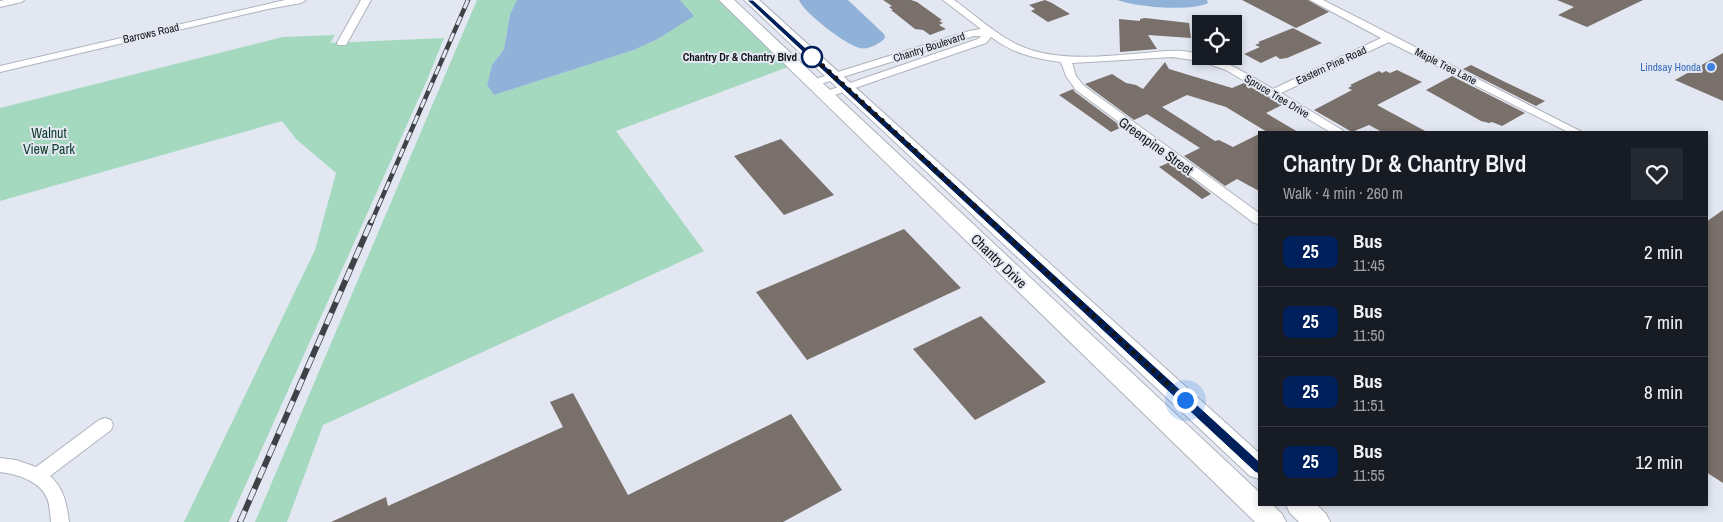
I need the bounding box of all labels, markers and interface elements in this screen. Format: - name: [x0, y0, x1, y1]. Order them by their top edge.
- map controls: [1192, 15, 1242, 65]
- button: locate: [1192, 15, 1242, 65]
- street label: Barrows Road: [122, 20, 180, 46]
- street label: Chantry Boulevard: [891, 29, 967, 65]
- street label: Eastern Pine Road: [1294, 43, 1368, 87]
- street label: Maple Tree Lane: [1413, 44, 1479, 88]
- marker: Chantry Dr & Chantry Blvd: [801, 46, 823, 68]
- place label: Chantry Dr & Chantry Blvd: [683, 50, 797, 64]
- place label: Lindsay Honda: [1640, 60, 1701, 74]
- marker: Lindsay Honda: [1705, 61, 1717, 73]
- street label: Spruce Tree Drive: [1242, 71, 1312, 121]
- street label: Greenpine Street: [1115, 113, 1197, 179]
- park label: Walnut View Park: [23, 124, 75, 158]
- text: Chantry Dr & Chantry Blvd: [1283, 147, 1526, 179]
- button: heart: [1631, 148, 1683, 200]
- text: Walk · 4 min · 260 m: [1283, 182, 1403, 204]
- text: Bus: [1353, 228, 1382, 254]
- street label: Chantry Drive: [967, 230, 1031, 292]
- text: 25: [1302, 239, 1319, 264]
- text: 2 min: [1644, 239, 1683, 265]
- text: 11:45: [1353, 254, 1385, 276]
- text: Bus: [1353, 298, 1382, 324]
- text: 25: [1302, 309, 1319, 334]
- text: 7 min: [1644, 309, 1683, 335]
- text: 11:50: [1353, 324, 1385, 346]
- text: Bus: [1353, 368, 1382, 394]
- text: 25: [1302, 379, 1319, 404]
- text: 8 min: [1644, 379, 1683, 405]
- your location: [1173, 388, 1198, 413]
- text: 11:51: [1353, 394, 1385, 416]
- text: Bus: [1353, 438, 1382, 464]
- text: 25: [1302, 449, 1319, 474]
- text: 12 min: [1635, 449, 1683, 475]
- text: 11:55: [1353, 464, 1385, 486]

